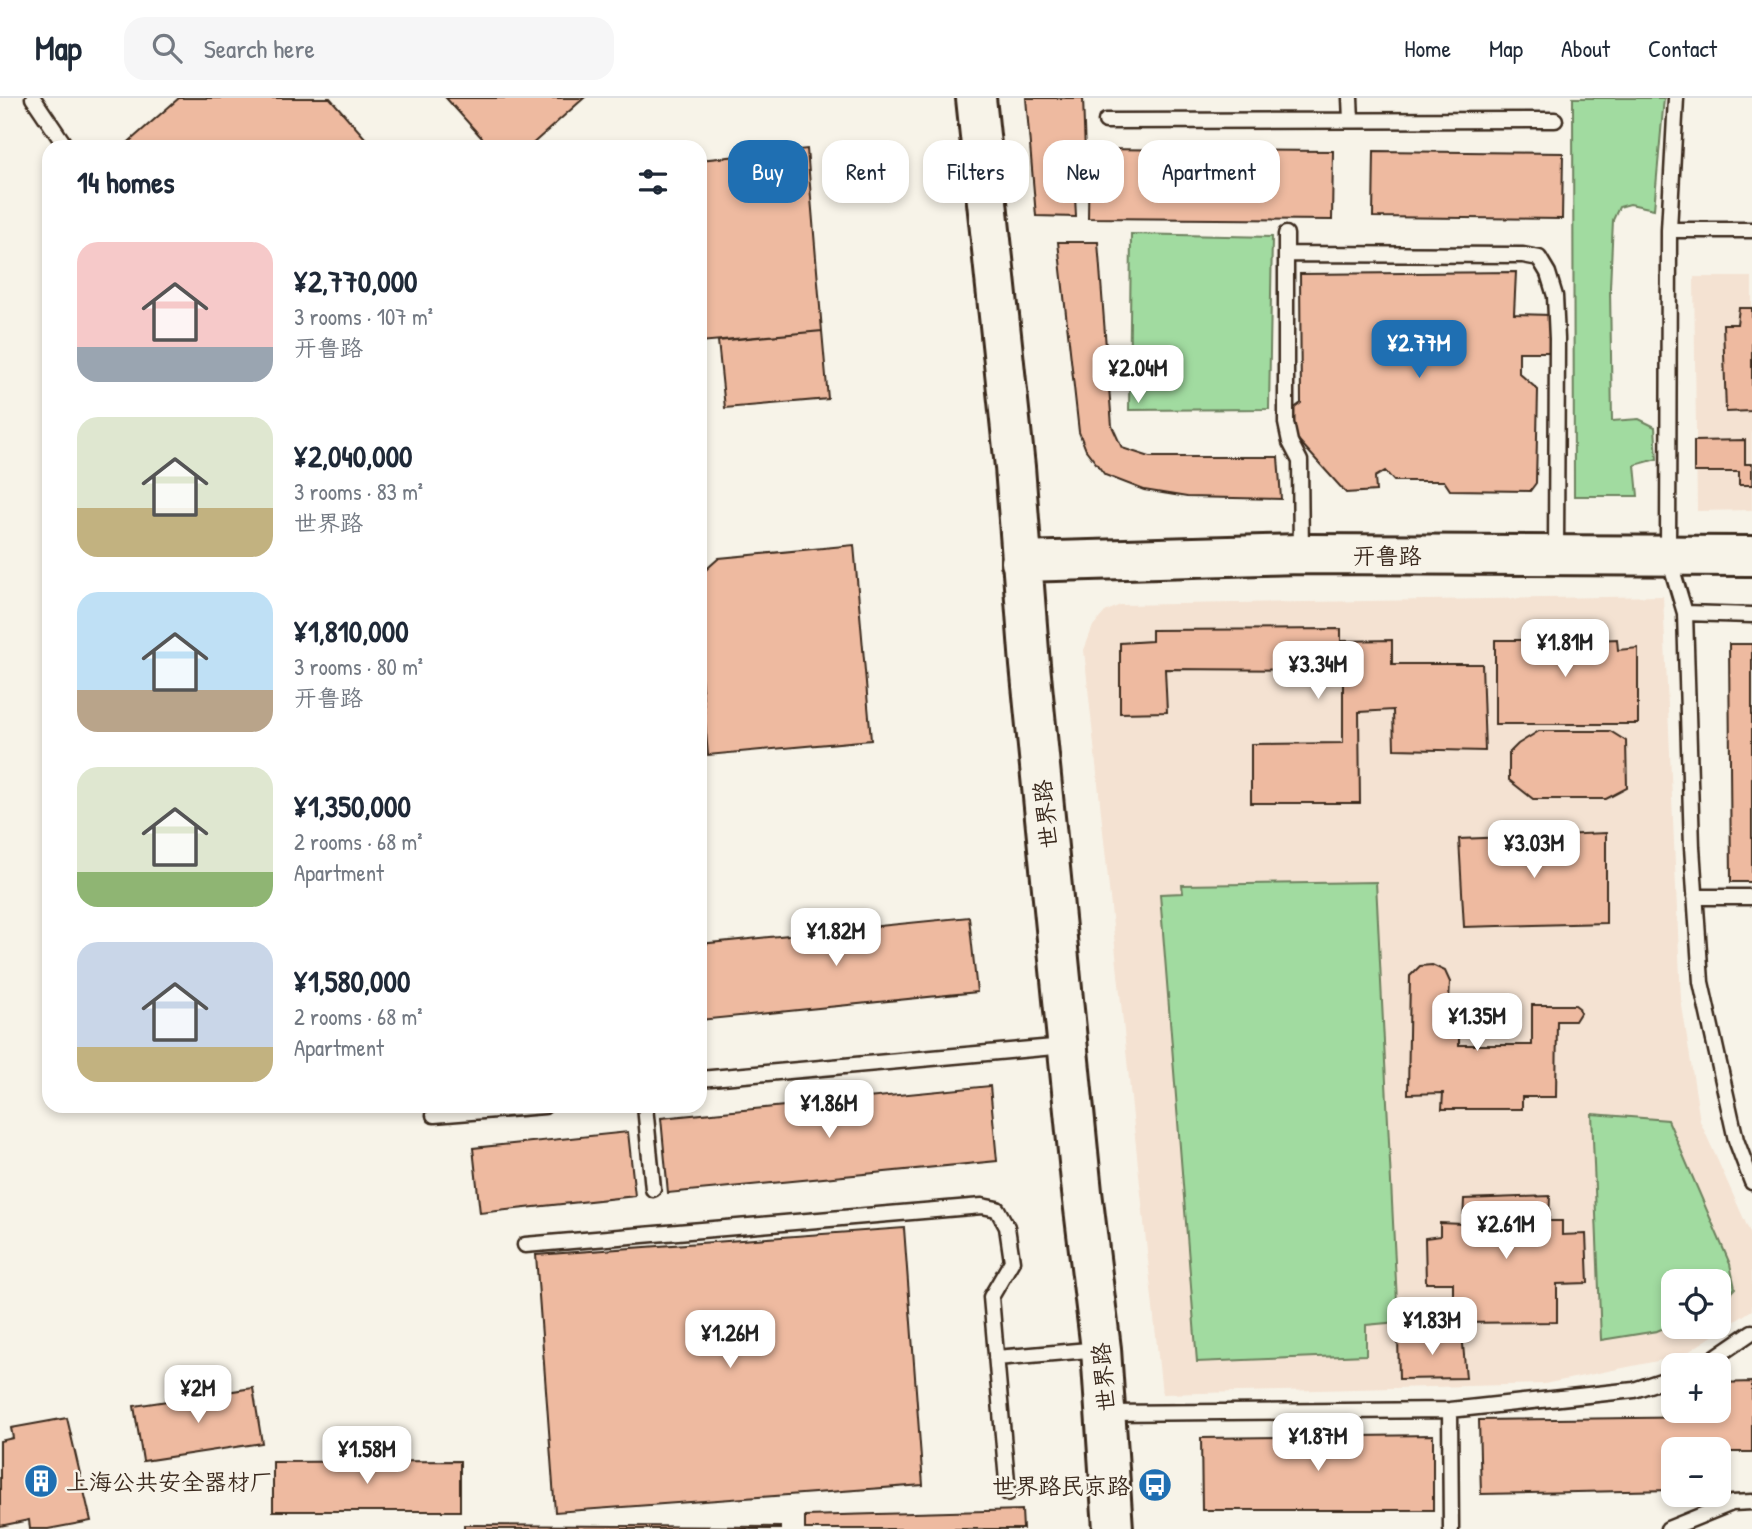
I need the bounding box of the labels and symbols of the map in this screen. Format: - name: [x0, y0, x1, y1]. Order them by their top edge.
- pin: ¥2.77M: [1362, 320, 1476, 380]
- pin: ¥2.04M: [1081, 345, 1195, 405]
- street label: 开鲁路: [1353, 540, 1422, 571]
- pin: ¥1.81M: [1508, 620, 1622, 679]
- pin: ¥3.34M: [1261, 642, 1375, 701]
- street label: 世界路: [1026, 778, 1064, 850]
- pin: ¥3.03M: [1477, 820, 1591, 880]
- pin: ¥1.82M: [779, 908, 893, 968]
- pin: ¥1.35M: [1420, 993, 1534, 1053]
- pin: ¥1.86M: [772, 1080, 886, 1140]
- pin: ¥2.61M: [1449, 1202, 1563, 1261]
- pin: ¥1.83M: [1375, 1298, 1489, 1357]
- pin: ¥1.26M: [673, 1310, 787, 1370]
- street label: 世界路: [1085, 1341, 1121, 1413]
- pin: ¥2M: [164, 1366, 232, 1425]
- pin: ¥1.87M: [1261, 1414, 1375, 1473]
- pin: ¥1.58M: [310, 1426, 424, 1486]
- building icon: 上海公共安全器材厂: [22, 1462, 60, 1500]
- place label: 上海公共安全器材厂: [66, 1466, 273, 1497]
- bus stop icon: 世界路民京路: [1136, 1466, 1174, 1504]
- place label: 世界路民京路: [992, 1470, 1130, 1501]

